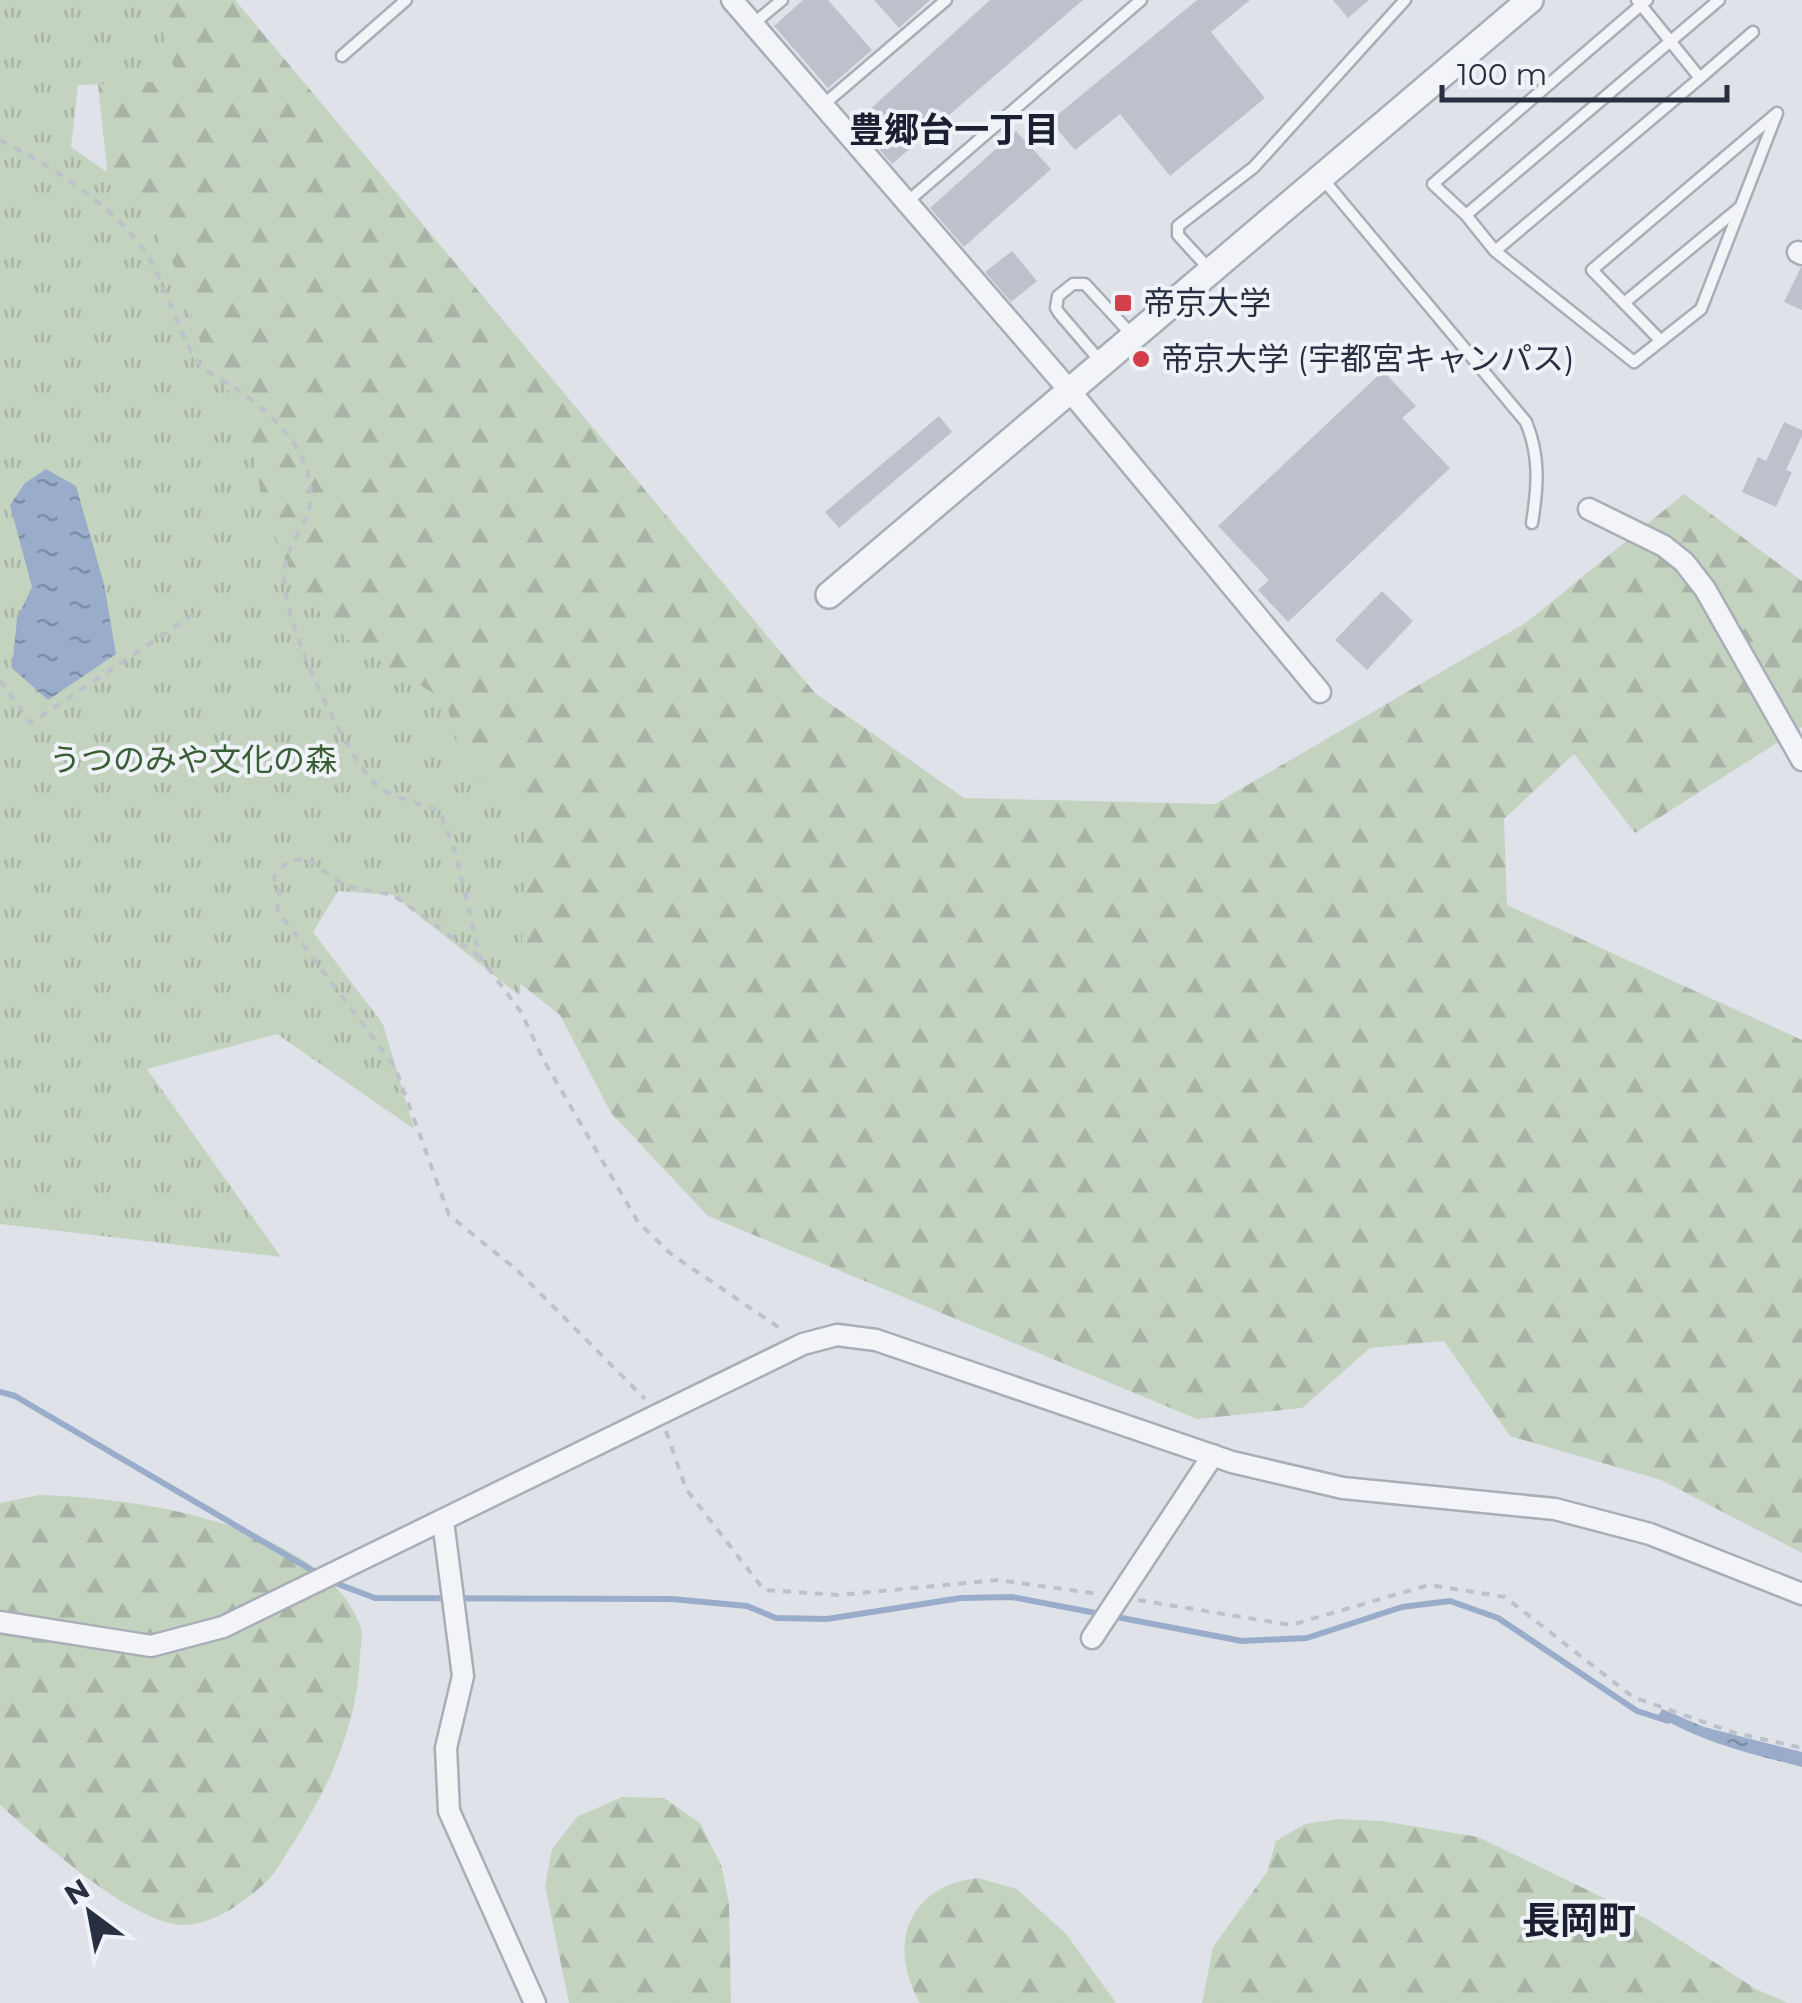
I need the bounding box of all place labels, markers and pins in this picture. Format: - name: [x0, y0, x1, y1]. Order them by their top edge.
- place label: 帝京大学: [1143, 283, 1271, 322]
- marker: 帝京大学: [1112, 292, 1134, 314]
- place label: 帝京大学 (宇都宮キャンパス): [1161, 339, 1574, 378]
- marker: 帝京大学 (宇都宮キャンパス): [1130, 348, 1152, 370]

